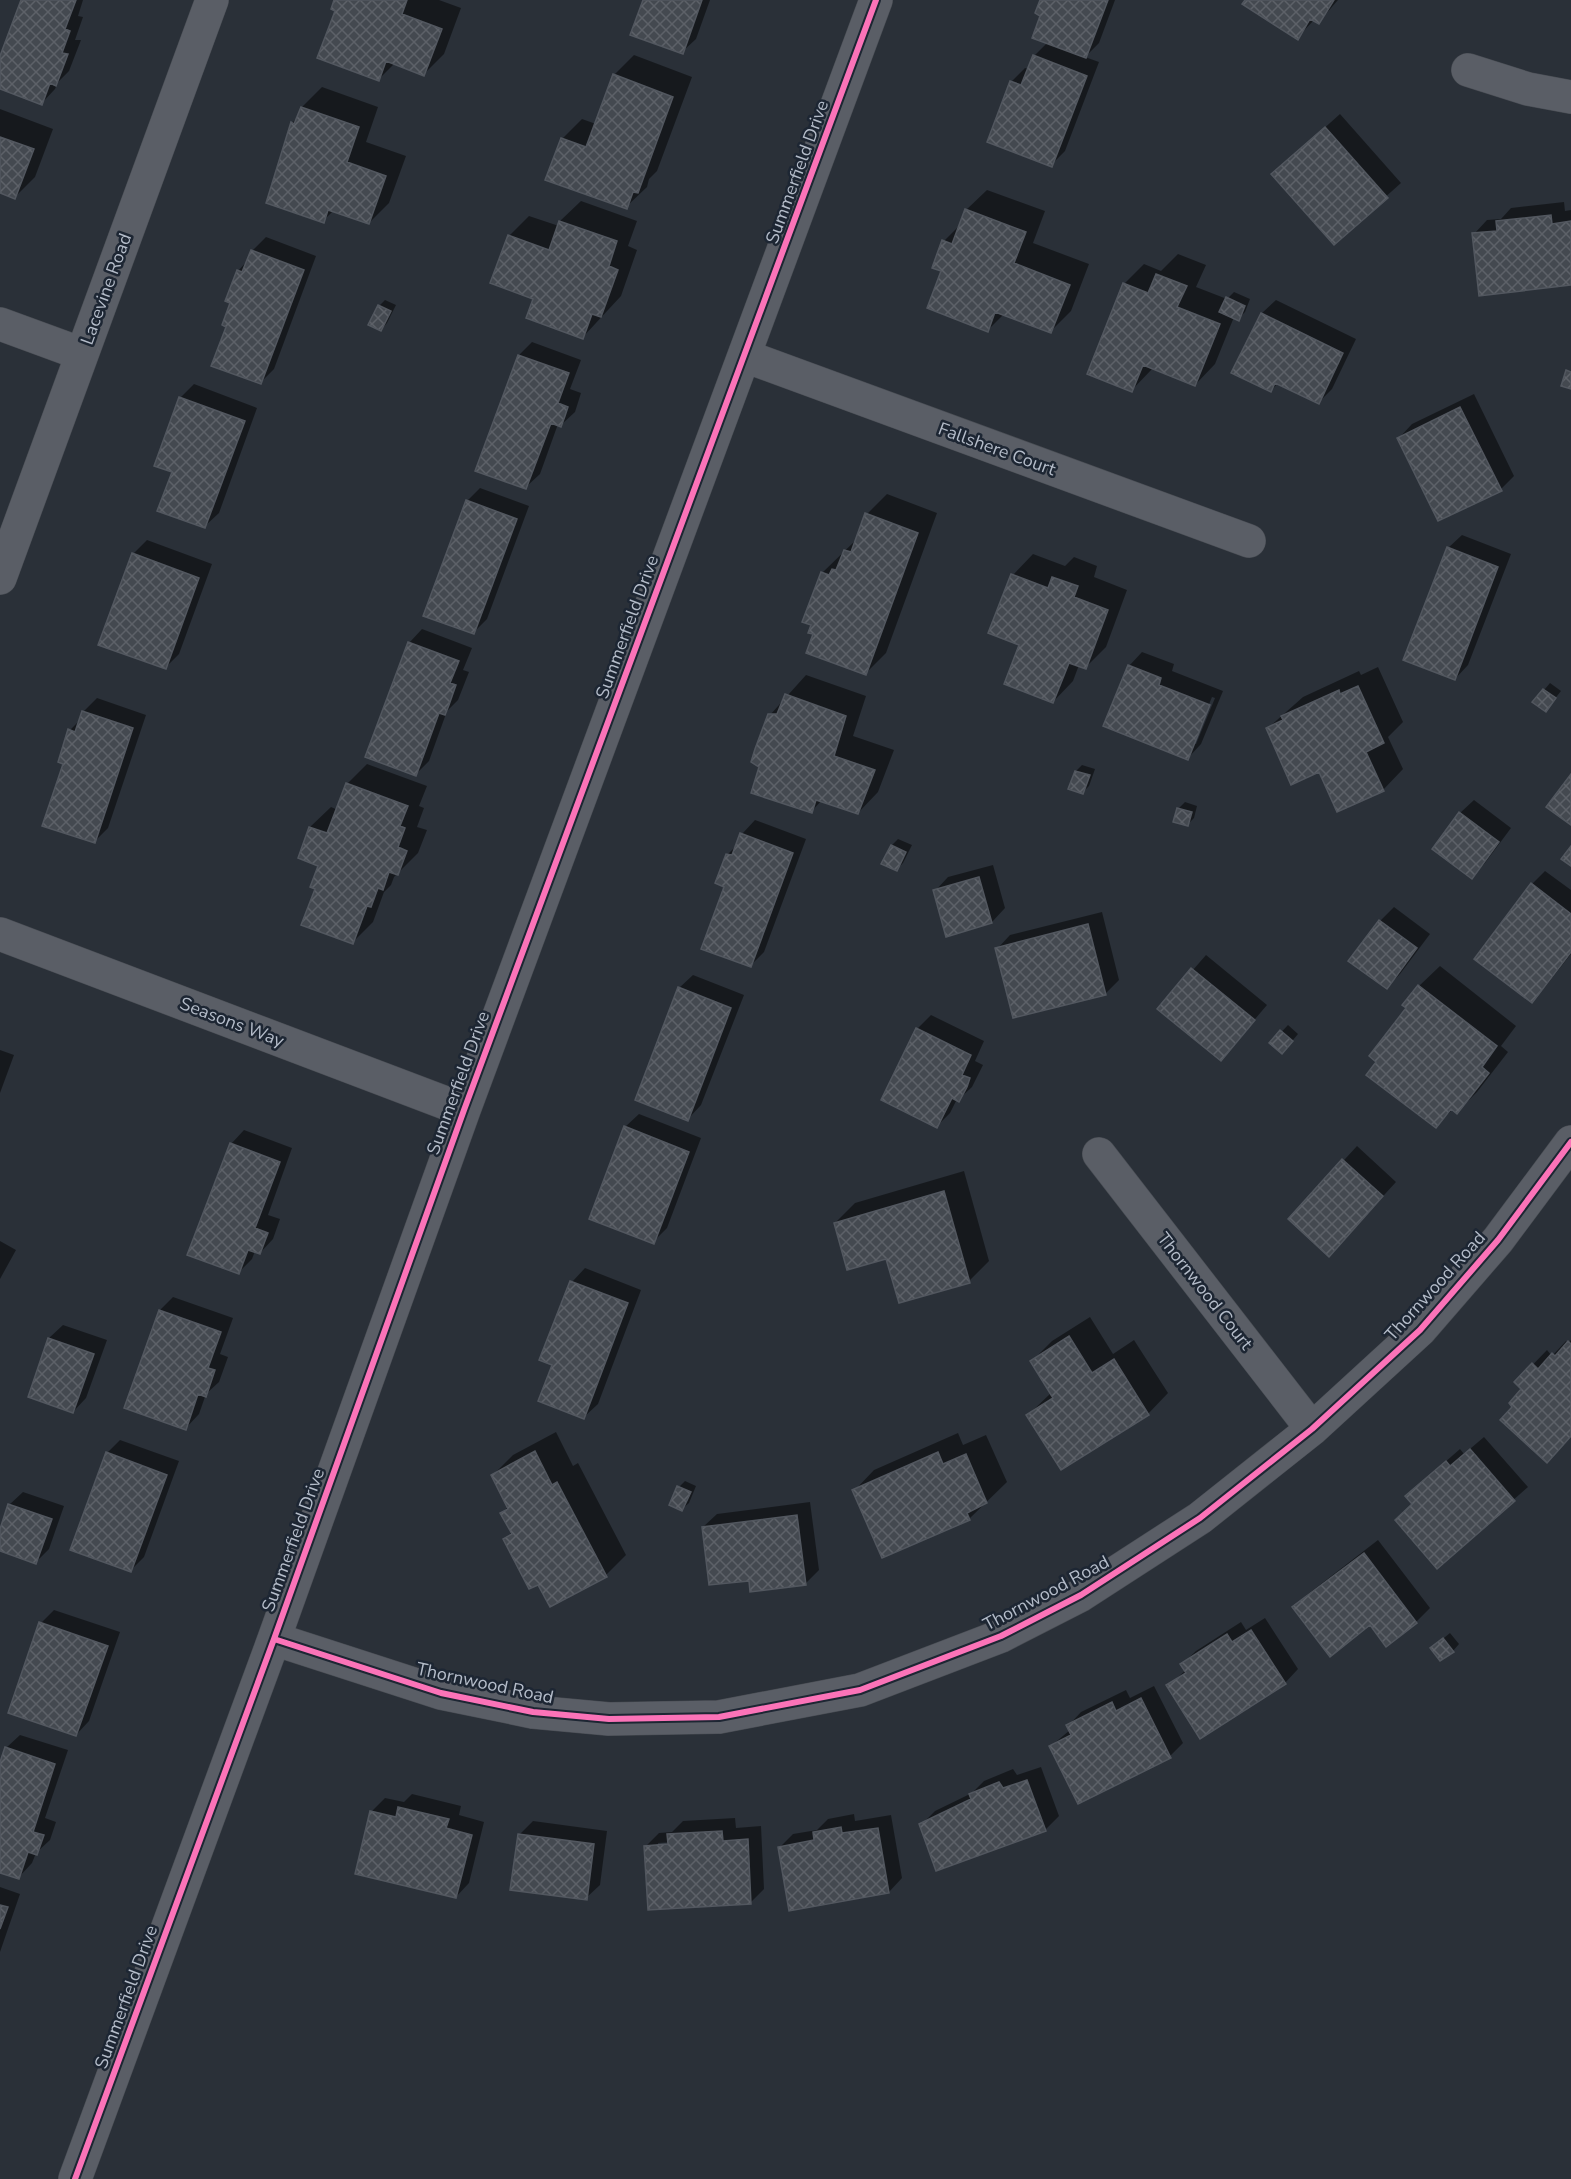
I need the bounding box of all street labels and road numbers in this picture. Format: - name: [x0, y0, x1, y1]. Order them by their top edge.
- street label: Summerfield Drive: [760, 97, 834, 247]
- street label: Lacevine Road: [75, 230, 137, 348]
- street label: Fallshere Court: [935, 417, 1060, 482]
- street label: Summerfield Drive: [590, 552, 664, 702]
- street label: Seasons Way: [176, 991, 288, 1053]
- street label: Summerfield Drive: [421, 1008, 495, 1158]
- street label: Thornwood Road: [1379, 1226, 1491, 1346]
- street label: Thornwood Court: [1152, 1227, 1259, 1355]
- street label: Summerfield Drive: [256, 1465, 330, 1615]
- street label: Thornwood Road: [979, 1550, 1113, 1636]
- street label: Thornwood Road: [414, 1657, 556, 1709]
- street label: Summerfield Drive: [89, 1922, 163, 2072]

